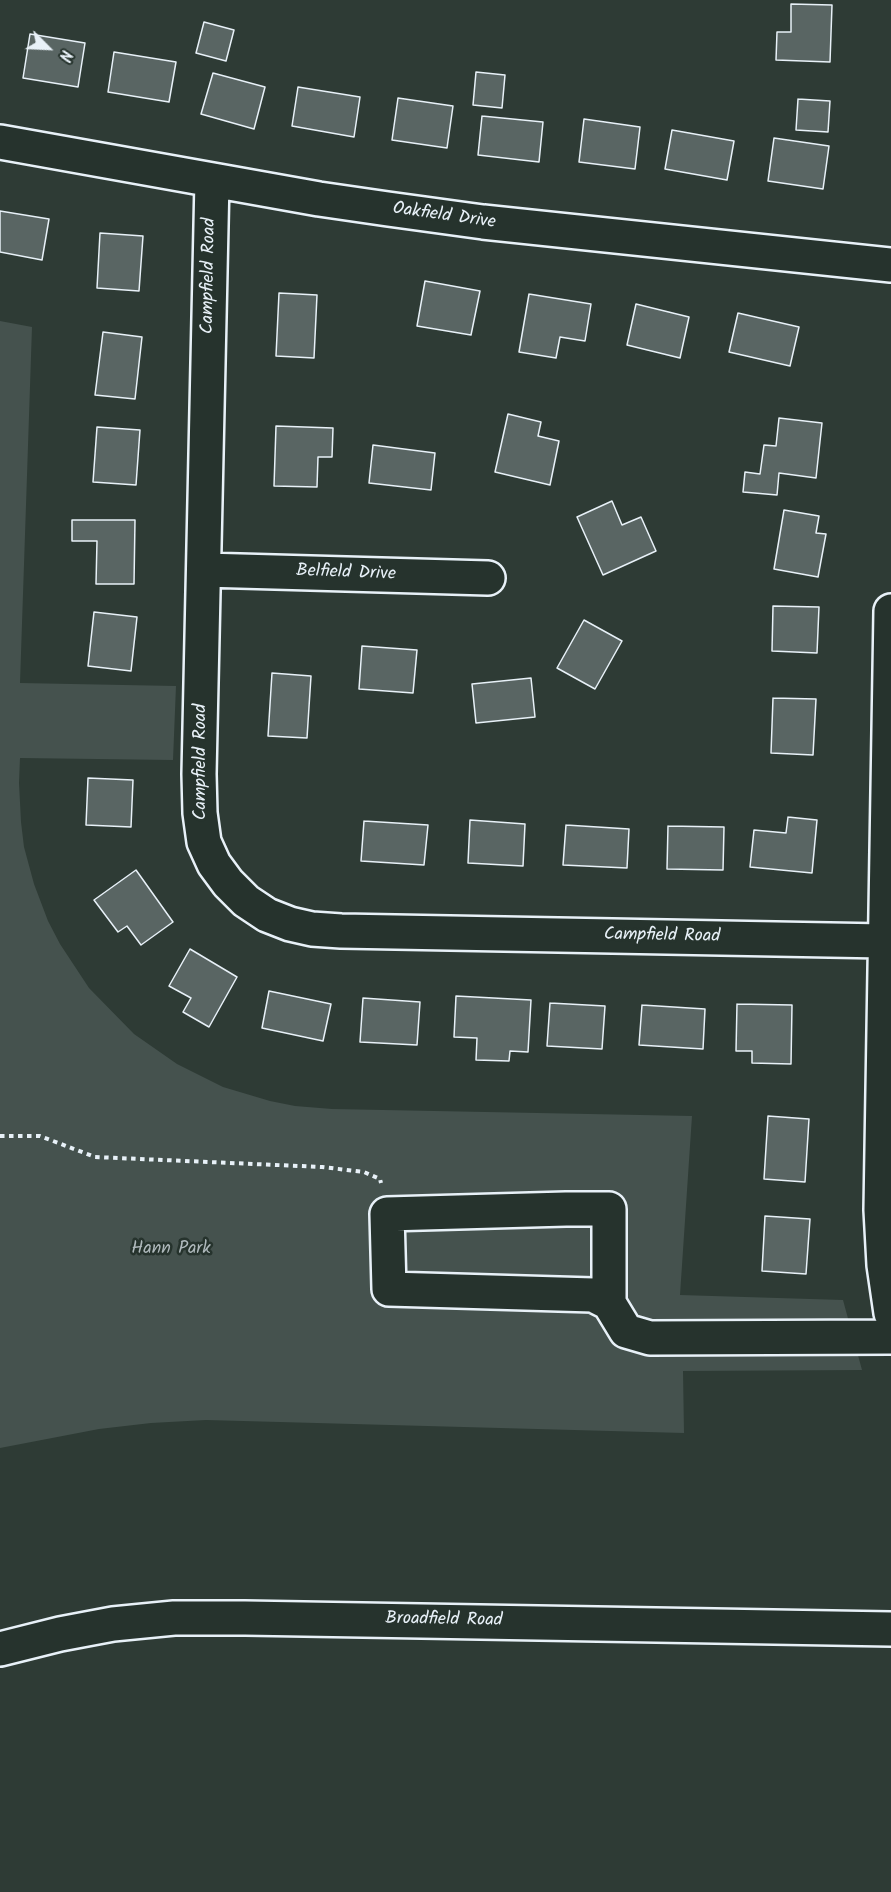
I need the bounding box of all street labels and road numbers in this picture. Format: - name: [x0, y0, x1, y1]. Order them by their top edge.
- street label: Oakfield Drive: [391, 199, 497, 235]
- street label: Campfield Road: [198, 218, 222, 334]
- street label: Belfield Drive: [296, 561, 396, 587]
- street label: Campfield Road: [191, 704, 213, 820]
- street label: Campfield Road: [604, 925, 720, 949]
- street label: Broadfield Road: [385, 1609, 503, 1633]

